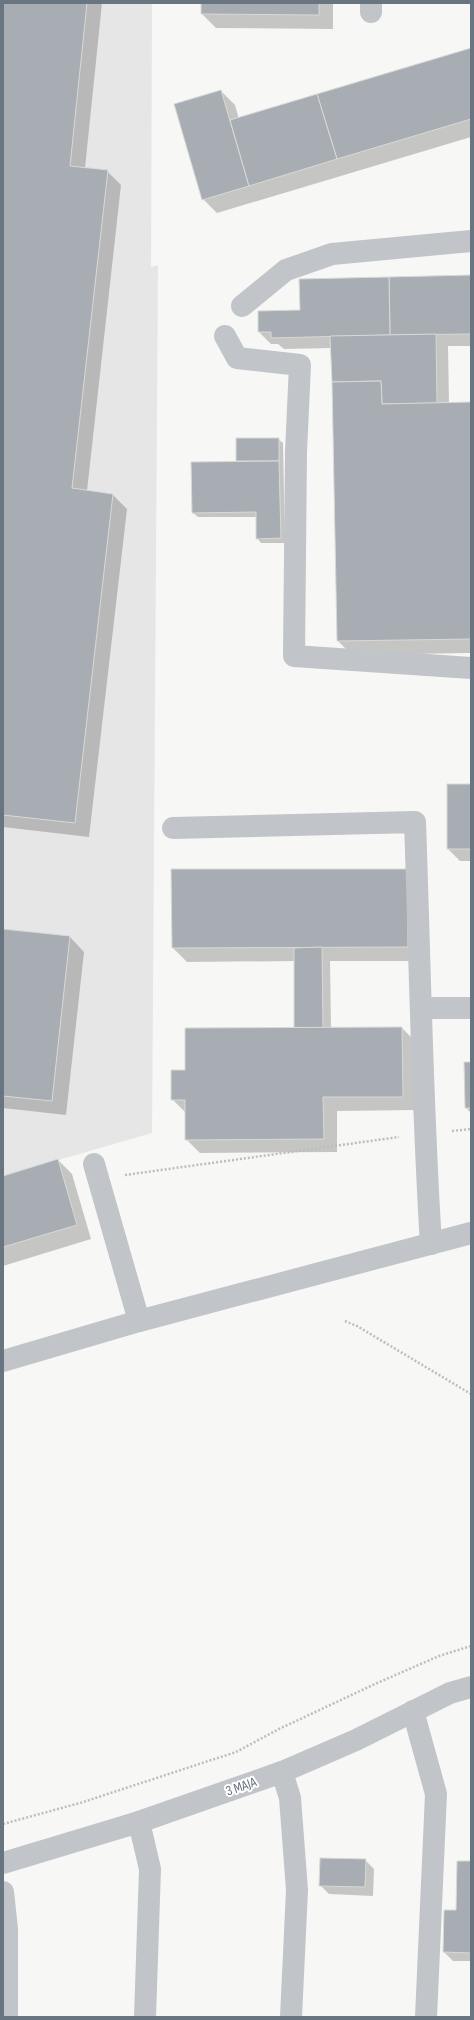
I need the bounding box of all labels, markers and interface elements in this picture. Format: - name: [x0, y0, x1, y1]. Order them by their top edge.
- street label: 3 MAJA: [224, 1773, 260, 1800]

